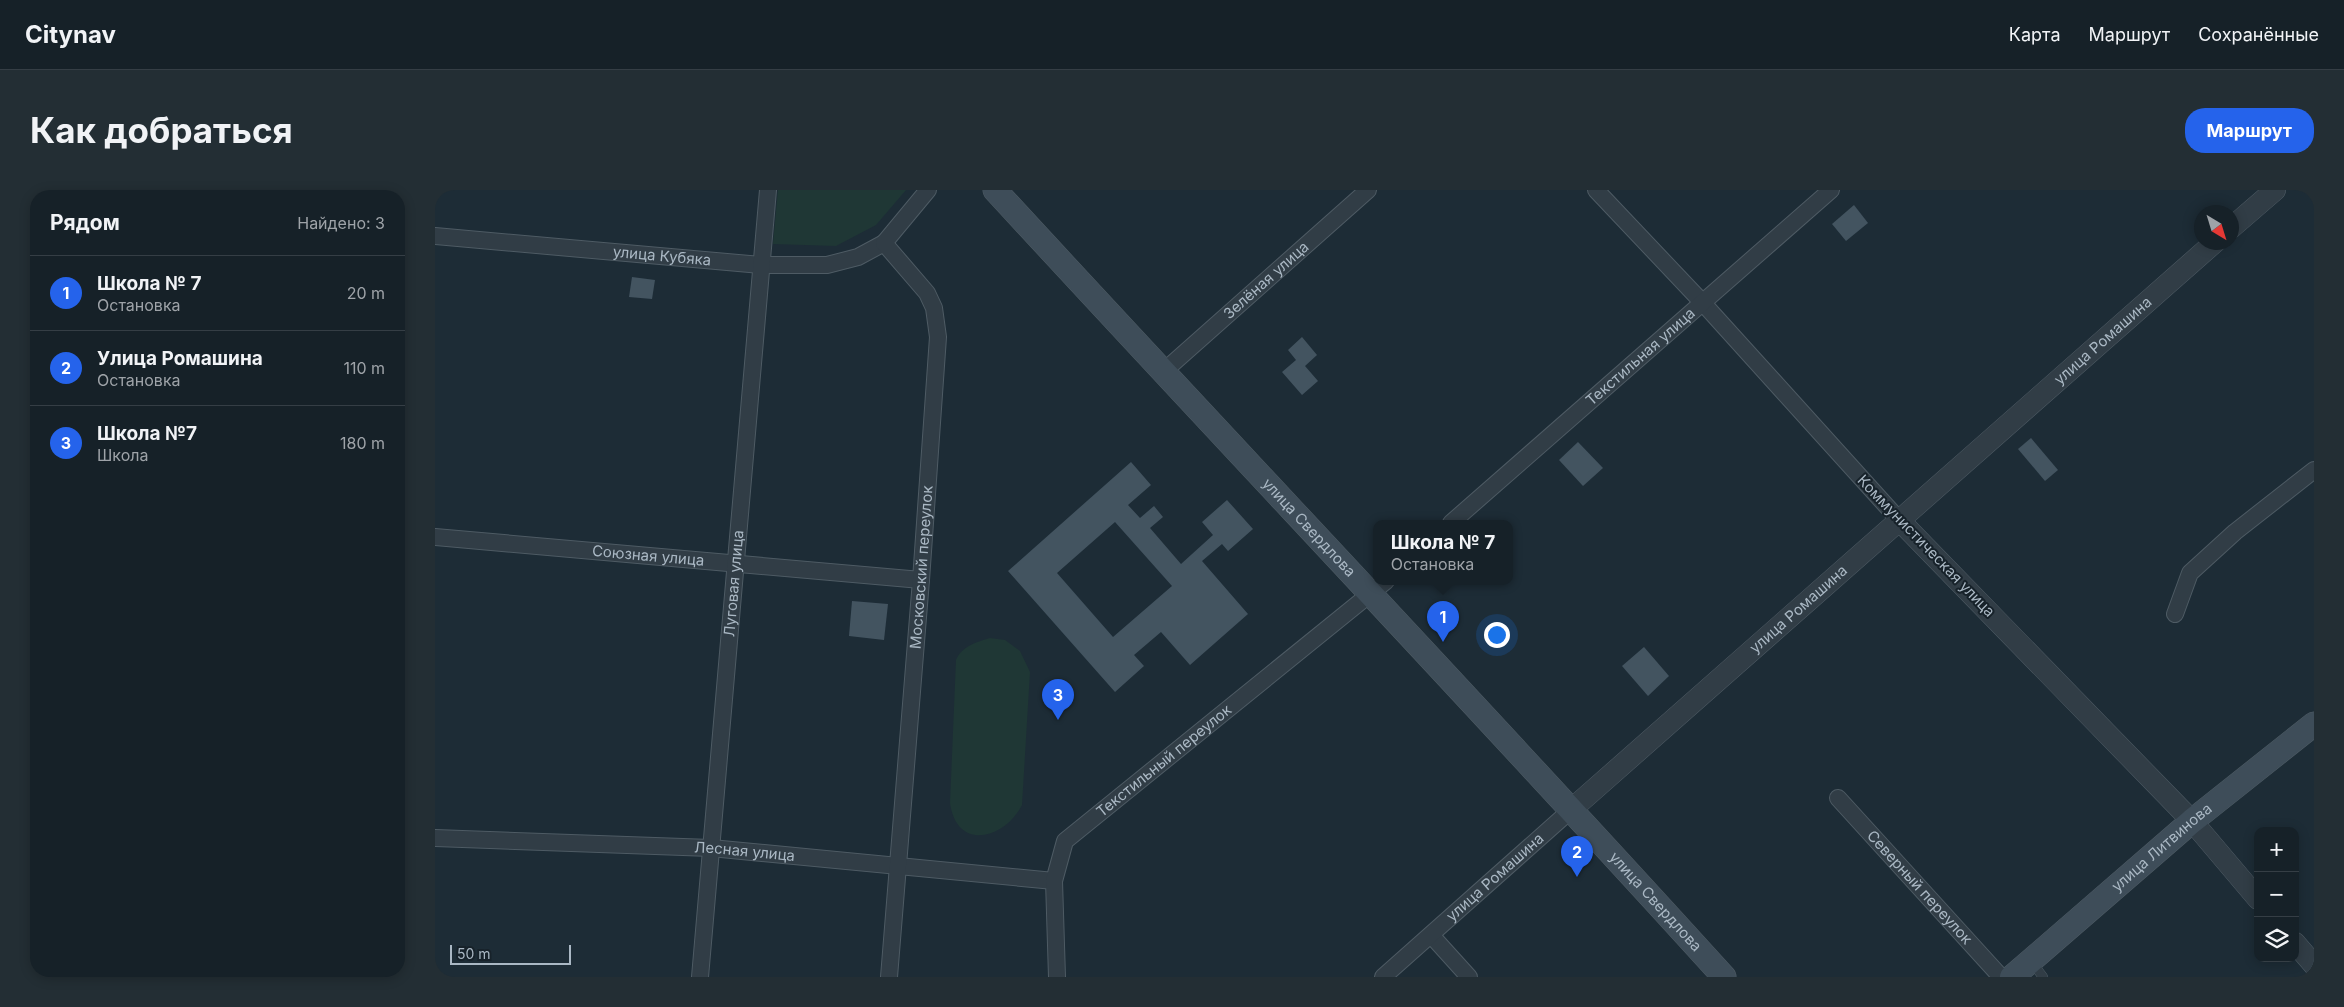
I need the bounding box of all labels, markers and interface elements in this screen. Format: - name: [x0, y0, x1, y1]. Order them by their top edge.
- text: Citynav: [25, 20, 116, 49]
- text: Карта: [2009, 24, 2061, 45]
- text: Маршрут: [2089, 24, 2170, 45]
- text: Сохранённые: [2198, 24, 2319, 45]
- button: Маршрут: [2185, 108, 2314, 153]
- text: Как добраться: [30, 109, 293, 151]
- north arrow: [2194, 205, 2239, 250]
- text: Рядом: [50, 210, 120, 235]
- text: Найдено: 3: [297, 213, 385, 233]
- street label: Зелёная улица: [1219, 237, 1313, 323]
- street label: улица Кубяка: [612, 242, 712, 270]
- text: Школа № 7: [97, 272, 202, 295]
- text: 1: [63, 283, 69, 303]
- text: 20 m: [347, 283, 385, 303]
- street label: улица Ромашина: [2050, 292, 2155, 388]
- text: Остановка: [97, 295, 181, 315]
- street label: Текстильная улица: [1582, 303, 1699, 410]
- text: Улица Ромашина: [97, 347, 263, 370]
- text: 2: [61, 358, 71, 378]
- text: 110 m: [343, 358, 385, 378]
- text: Остановка: [97, 370, 181, 390]
- text: Школа №7: [97, 422, 197, 445]
- text: 3: [61, 433, 71, 453]
- text: 180 m: [340, 433, 385, 453]
- text: Школа: [97, 445, 148, 465]
- street label: Коммунистическая улица: [1853, 471, 1999, 621]
- street label: улица Свердлова: [1258, 474, 1360, 581]
- street label: Московский переулок: [905, 485, 937, 650]
- popup: [1373, 520, 1513, 585]
- street label: Луговая улица: [719, 529, 748, 638]
- text: Школа № 7: [1391, 531, 1495, 554]
- street label: Союзная улица: [591, 541, 705, 570]
- text: Остановка: [1391, 554, 1474, 574]
- street label: улица Ромашина: [1745, 561, 1851, 657]
- pin: 1: [1427, 601, 1459, 642]
- your location: [1484, 622, 1510, 648]
- pin: 3: [1042, 679, 1074, 720]
- street label: Текстильный переулок: [1092, 700, 1235, 821]
- street label: улица Литвинова: [2107, 799, 2216, 896]
- street label: Северный переулок: [1863, 826, 1977, 948]
- map controls: [2254, 827, 2299, 962]
- button: +: [2254, 827, 2299, 872]
- street label: улица Ромашина: [1442, 829, 1547, 925]
- pin: 2: [1561, 836, 1593, 877]
- street label: Лесная улица: [694, 837, 796, 865]
- street label: улица Свердлова: [1606, 848, 1706, 955]
- button: −: [2254, 872, 2299, 917]
- button: layers: [2254, 917, 2299, 962]
- scale bar: [450, 942, 571, 965]
- text: 50 m: [457, 945, 491, 962]

